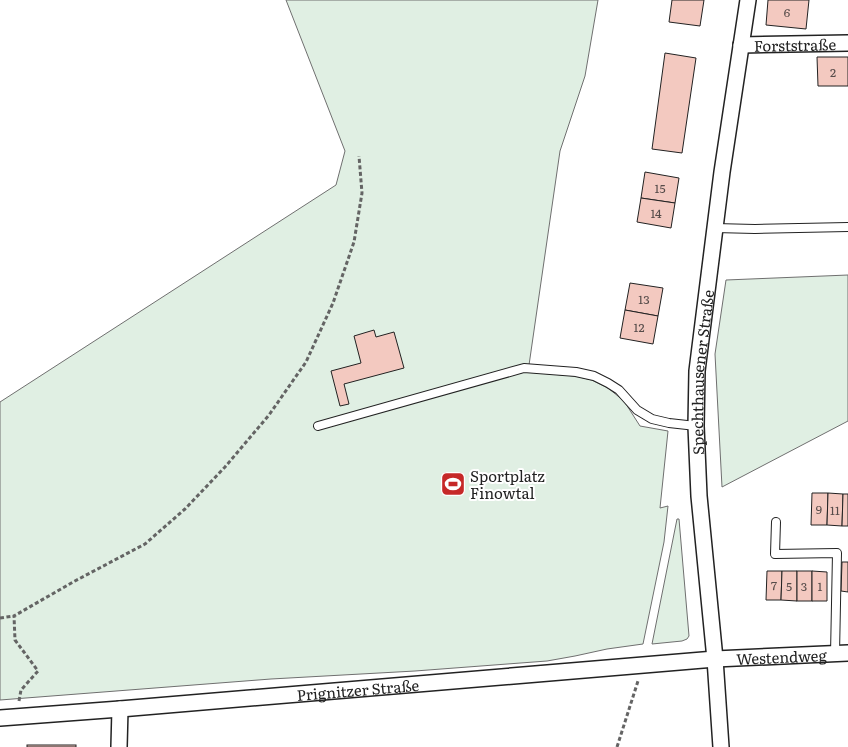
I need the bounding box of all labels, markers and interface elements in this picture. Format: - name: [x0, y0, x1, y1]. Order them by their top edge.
- house number: 6: [784, 3, 791, 21]
- street label: Forststraße: [754, 32, 837, 56]
- house number: 2: [830, 63, 836, 81]
- house number: 15: [655, 179, 665, 197]
- house number: 14: [650, 204, 662, 222]
- street label: Spechthausener Straße: [684, 288, 719, 455]
- house number: 13: [638, 290, 650, 308]
- house number: 12: [634, 318, 644, 336]
- place label: Sportplatz Finowtal: [470, 464, 545, 504]
- sports icon: Sportplatz Finowtal: [440, 471, 466, 497]
- house number: 9: [816, 500, 822, 518]
- house number: 11: [830, 501, 840, 519]
- house number: 7: [771, 576, 777, 594]
- house number: 5: [786, 577, 792, 595]
- house number: 3: [801, 577, 807, 595]
- house number: 1: [818, 577, 823, 595]
- street label: Westendweg: [736, 642, 828, 670]
- street label: Prignitzer Straße: [296, 672, 420, 706]

